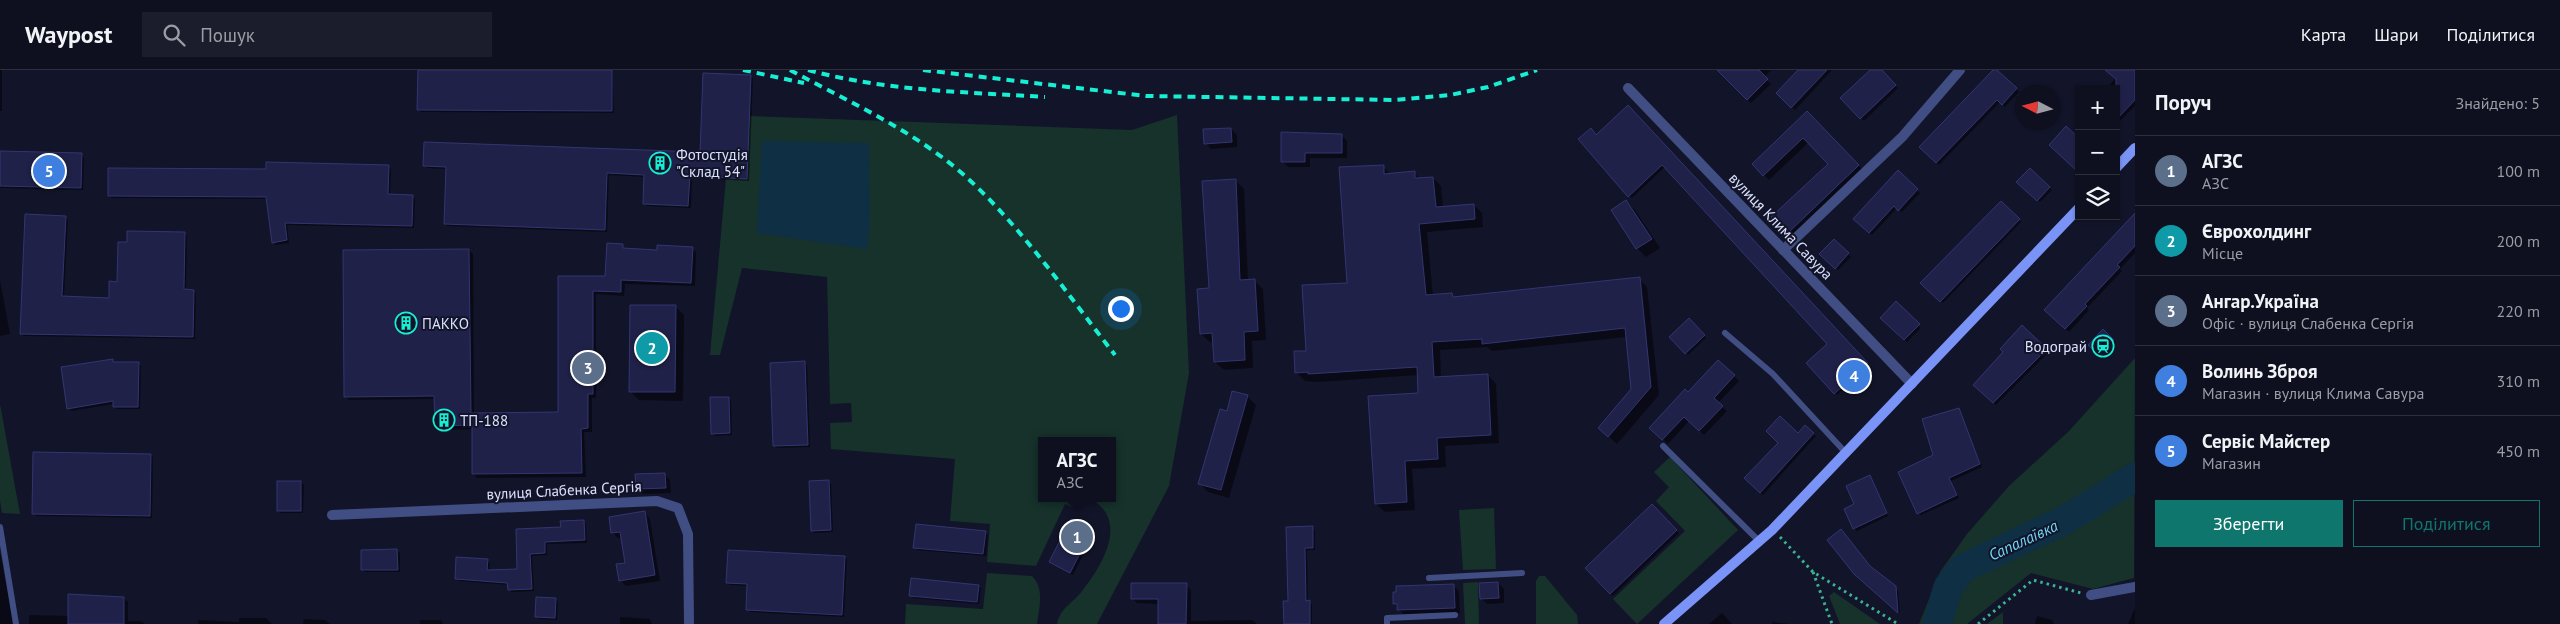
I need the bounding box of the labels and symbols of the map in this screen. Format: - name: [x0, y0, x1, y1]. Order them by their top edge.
- north arrow: [2015, 85, 2060, 130]
- place label: Фотостудія "Склад 54": [676, 145, 748, 181]
- building icon: Фотостудія "Склад 54": [648, 151, 672, 175]
- pin: 5: [33, 152, 65, 190]
- street label: вулиця Клима Савура: [1725, 169, 1837, 283]
- your location: [1108, 296, 1134, 322]
- building icon: ПАККО: [394, 311, 418, 335]
- place label: ПАККО: [422, 314, 469, 333]
- pin: 2: [636, 329, 668, 367]
- station icon: Водограй: [2091, 334, 2115, 358]
- place label: Водограй: [2025, 337, 2087, 356]
- pin: 3: [572, 349, 604, 387]
- pin: 4: [1838, 357, 1870, 395]
- building icon: ТП-188: [432, 408, 456, 432]
- place label: ТП-188: [460, 411, 508, 430]
- street label: вулиця Слабенка Сергія: [486, 476, 642, 504]
- water label: Сапалаївка: [1985, 515, 2061, 565]
- pin: 1: [1061, 518, 1093, 556]

